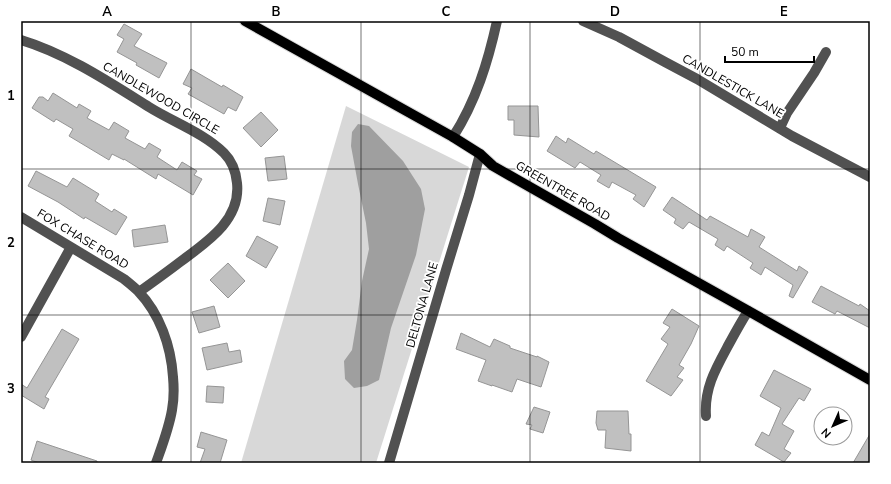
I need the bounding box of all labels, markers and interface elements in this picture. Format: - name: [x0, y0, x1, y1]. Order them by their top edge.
- text: A: [102, 3, 112, 21]
- text: B: [272, 3, 281, 21]
- text: C: [442, 3, 451, 21]
- text: D: [610, 3, 620, 21]
- text: E: [780, 3, 788, 21]
- scale bar: [725, 38, 814, 64]
- text: 50 m: [731, 44, 759, 60]
- street label: CANDLESTICK LANE: [679, 50, 787, 122]
- street label: CANDLEWOOD CIRCLE: [100, 58, 222, 138]
- text: 1: [7, 87, 15, 105]
- street label: GREENTREE ROAD: [513, 157, 613, 225]
- street label: FOX CHASE ROAD: [34, 205, 132, 273]
- text: 2: [7, 234, 15, 252]
- street label: DELTONA LANE: [402, 260, 442, 350]
- text: 3: [7, 380, 15, 398]
- north arrow: [813, 406, 853, 446]
- text: N: [818, 425, 834, 441]

